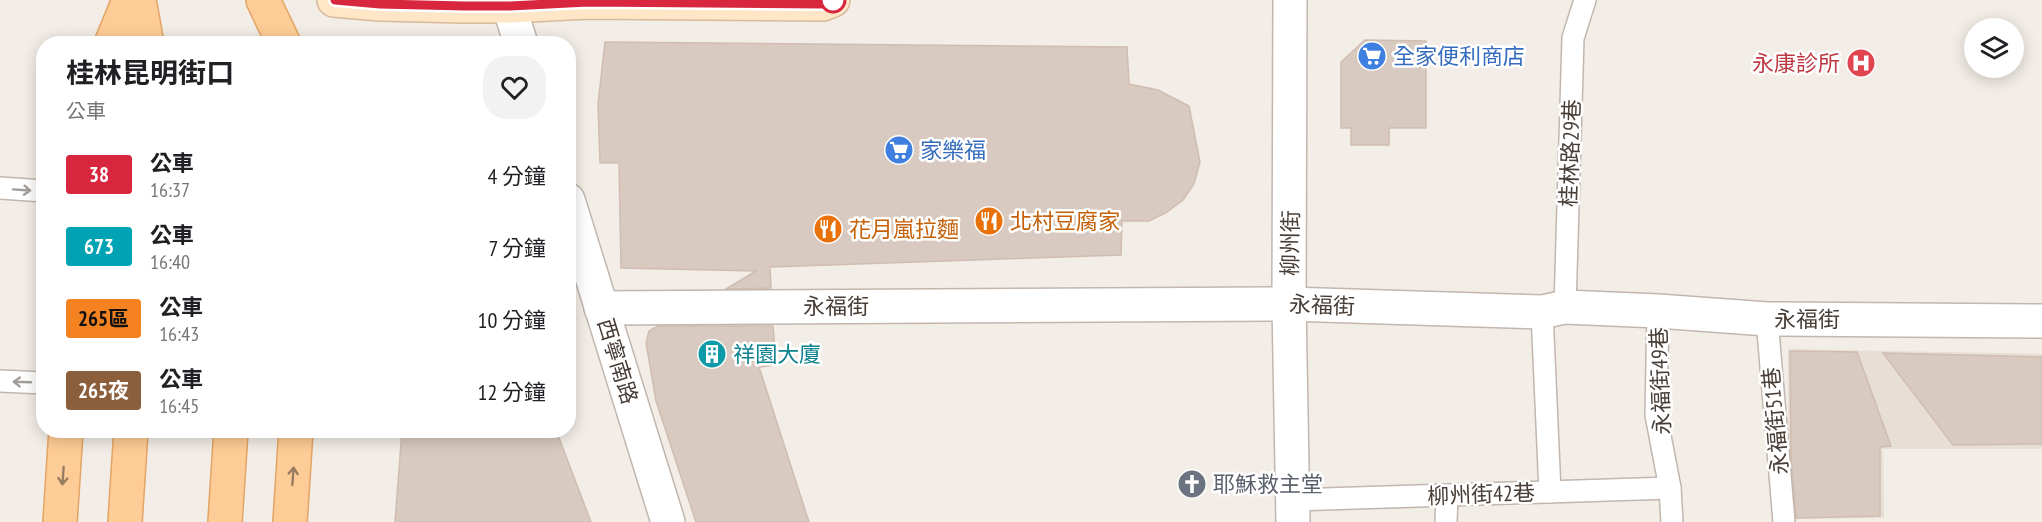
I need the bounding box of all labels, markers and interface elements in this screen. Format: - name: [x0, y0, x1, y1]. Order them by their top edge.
- unlabelled marker: [820, 0, 846, 13]
- map controls: [1964, 18, 2024, 78]
- button: layers: [1964, 18, 2024, 78]
- supermarket icon: 全家便利商店: [1356, 40, 1388, 72]
- place label: 全家便利商店: [1393, 42, 1525, 70]
- hospital icon: 永康診所: [1845, 47, 1877, 79]
- place label: 永康診所: [1752, 49, 1840, 77]
- text: 桂林昆明街口: [66, 54, 234, 91]
- button: heart: [483, 56, 546, 119]
- text: 公車: [66, 98, 106, 124]
- street label: 桂林路29巷: [1554, 99, 1586, 207]
- supermarket icon: 家樂福: [883, 134, 915, 166]
- place label: 家樂福: [920, 136, 986, 164]
- text: 公車: [150, 149, 194, 177]
- text: 38: [89, 161, 109, 188]
- text: 4 分鐘: [487, 162, 546, 190]
- text: 16:37: [150, 177, 190, 203]
- one-way arrow: [11, 184, 31, 195]
- restaurant icon: 北村豆腐家: [973, 205, 1005, 237]
- place label: 北村豆腐家: [1010, 207, 1120, 235]
- street label: 柳州街: [1275, 210, 1305, 276]
- restaurant icon: 花月嵐拉麵: [812, 213, 844, 245]
- place label: 花月嵐拉麵: [849, 215, 959, 243]
- text: 公車: [150, 221, 194, 249]
- text: 673: [84, 233, 114, 260]
- text: 7 分鐘: [488, 234, 546, 262]
- text: 16:40: [150, 249, 190, 275]
- street label: 永福街: [1289, 290, 1355, 320]
- street label: 永福街: [803, 292, 869, 320]
- text: 公車: [159, 293, 203, 321]
- text: 265區: [78, 305, 129, 332]
- street label: 永福街: [1774, 305, 1840, 333]
- text: 10 分鐘: [478, 306, 546, 334]
- street label: 西寧南路: [592, 315, 644, 407]
- text: 16:43: [159, 321, 199, 347]
- street label: 永福街49巷: [1644, 327, 1676, 435]
- building icon: 祥園大廈: [696, 338, 728, 370]
- place label: 祥園大廈: [733, 340, 821, 368]
- text: 公車: [159, 365, 203, 393]
- street label: 永福街51巷: [1756, 366, 1794, 476]
- one-way arrow: [12, 377, 32, 388]
- text: 265夜: [78, 377, 129, 404]
- text: 12 分鐘: [478, 378, 546, 406]
- text: 16:45: [159, 393, 199, 419]
- one-way arrow: [57, 466, 68, 486]
- one-way arrow: [287, 467, 298, 487]
- church icon: 耶穌救主堂: [1176, 468, 1208, 500]
- place label: 耶穌救主堂: [1213, 470, 1323, 498]
- street label: 柳州街42巷: [1427, 478, 1535, 510]

